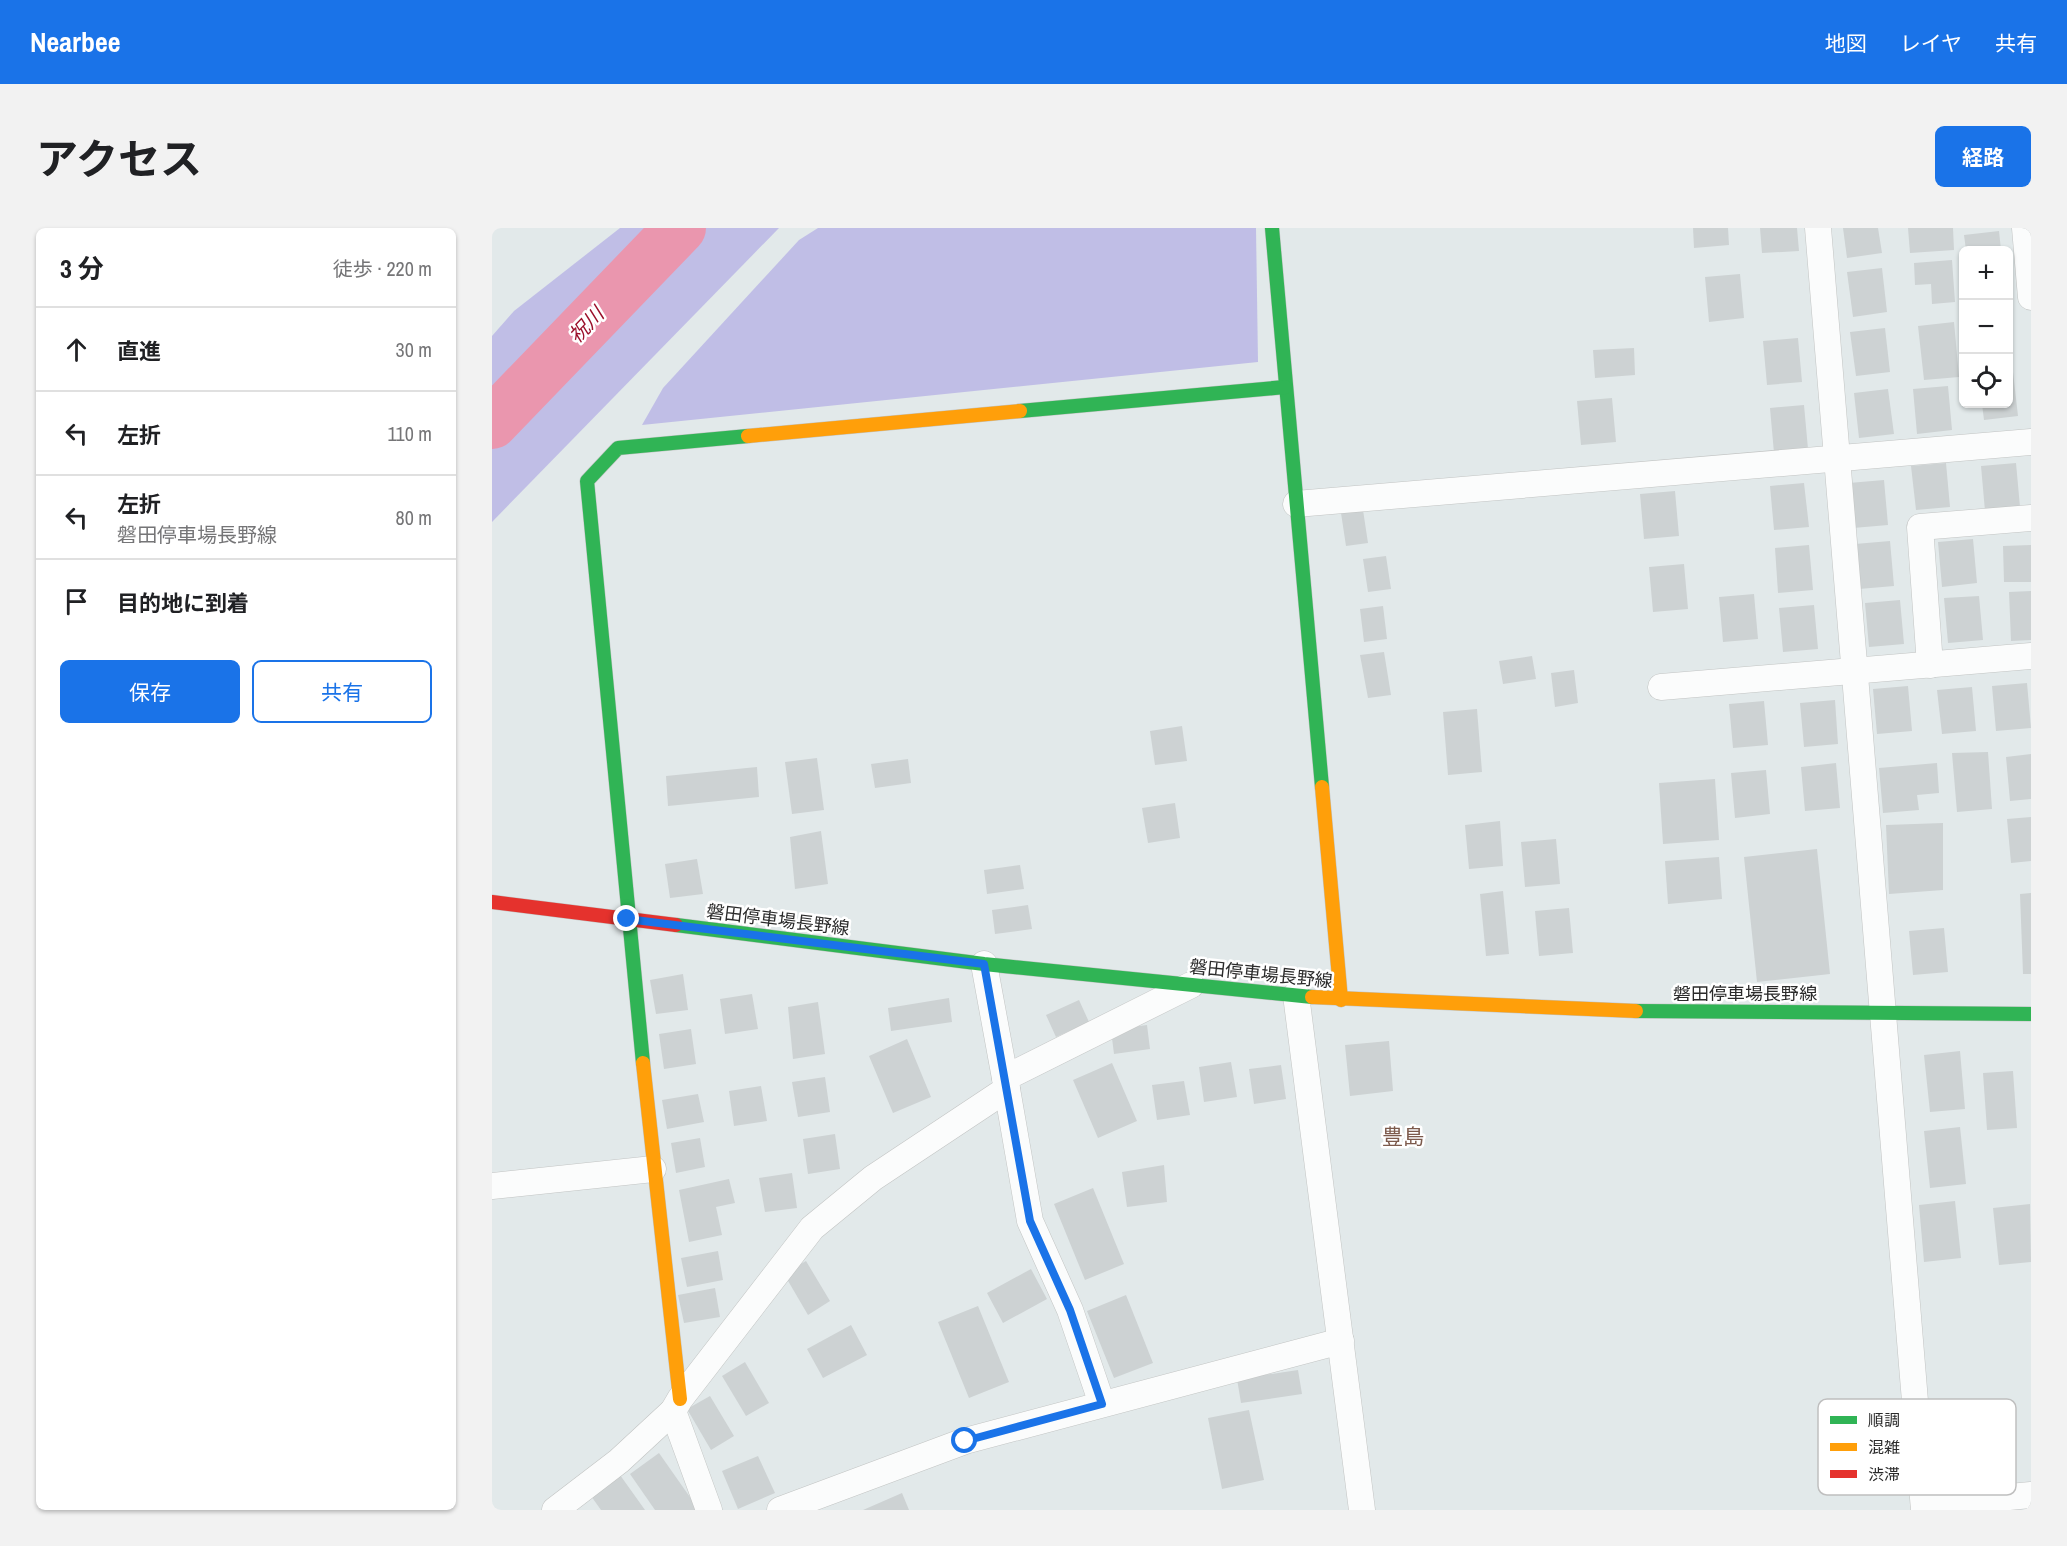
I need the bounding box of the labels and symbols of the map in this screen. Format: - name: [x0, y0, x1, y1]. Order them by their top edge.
- water label: 祝川: [562, 299, 611, 348]
- street label: 磐田停車場長野線: [705, 898, 851, 941]
- route end: [613, 905, 639, 931]
- street label: 磐田停車場長野線: [1188, 954, 1334, 993]
- street label: 磐田停車場長野線: [1673, 981, 1817, 1006]
- district label: 豊島: [1382, 1122, 1424, 1151]
- legend: [1818, 1399, 2016, 1495]
- text: 順調: [1868, 1409, 1900, 1431]
- route start: [951, 1427, 977, 1453]
- text: 混雑: [1868, 1436, 1900, 1458]
- text: 渋滞: [1868, 1463, 1900, 1485]

